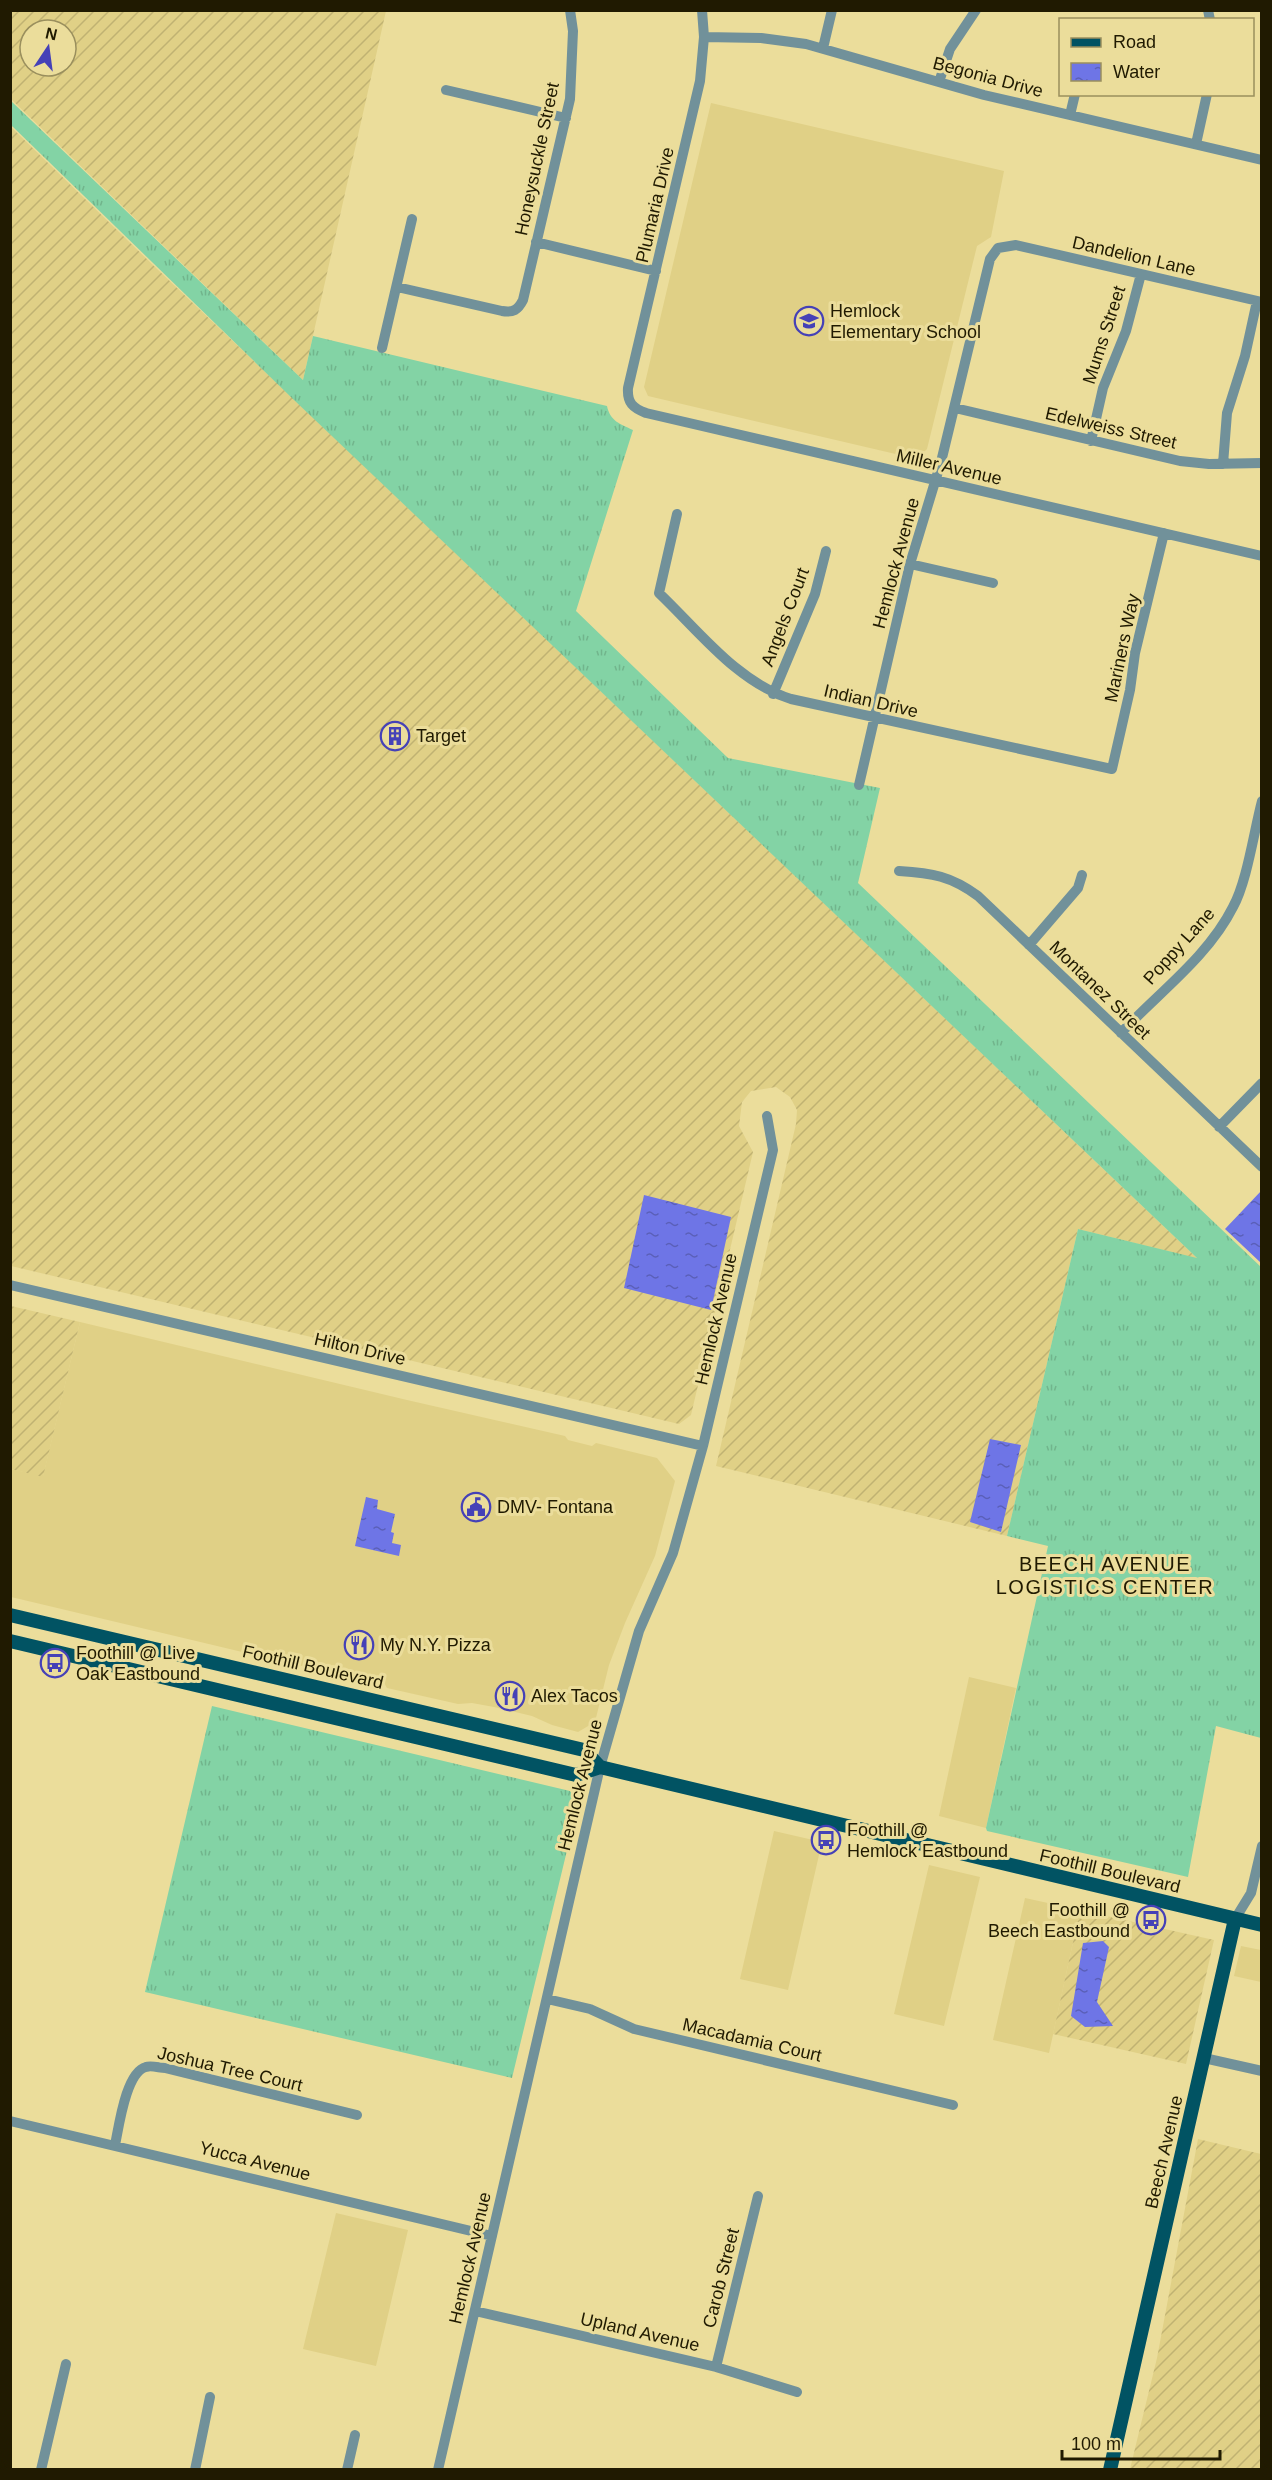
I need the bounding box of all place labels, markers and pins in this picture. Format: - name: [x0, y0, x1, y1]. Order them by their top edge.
- place label: Hemlock Elementary School: [830, 301, 981, 342]
- school or university icon: Hemlock Elementary School: [793, 305, 825, 337]
- building icon: Target: [379, 720, 411, 752]
- place label: Target: [416, 726, 466, 746]
- public building icon: DMV- Fontana: [460, 1491, 492, 1523]
- place label: DMV- Fontana: [497, 1497, 614, 1517]
- restaurant icon: My N.Y. Pizza: [343, 1629, 375, 1661]
- place label: My N.Y. Pizza: [380, 1635, 492, 1655]
- place label: Foothill @ Live Oak Eastbound: [76, 1643, 200, 1684]
- bus stop icon: Foothill @ Live Oak Eastbound: [39, 1647, 71, 1679]
- restaurant icon: Alex Tacos: [494, 1680, 526, 1712]
- place label: Alex Tacos: [531, 1686, 618, 1706]
- place label: Foothill @ Hemlock Eastbound: [847, 1820, 1008, 1861]
- bus stop icon: Foothill @ Hemlock Eastbound: [810, 1824, 842, 1856]
- place label: Foothill @ Beech Eastbound: [988, 1900, 1130, 1941]
- bus stop icon: Foothill @ Beech Eastbound: [1135, 1904, 1167, 1936]

